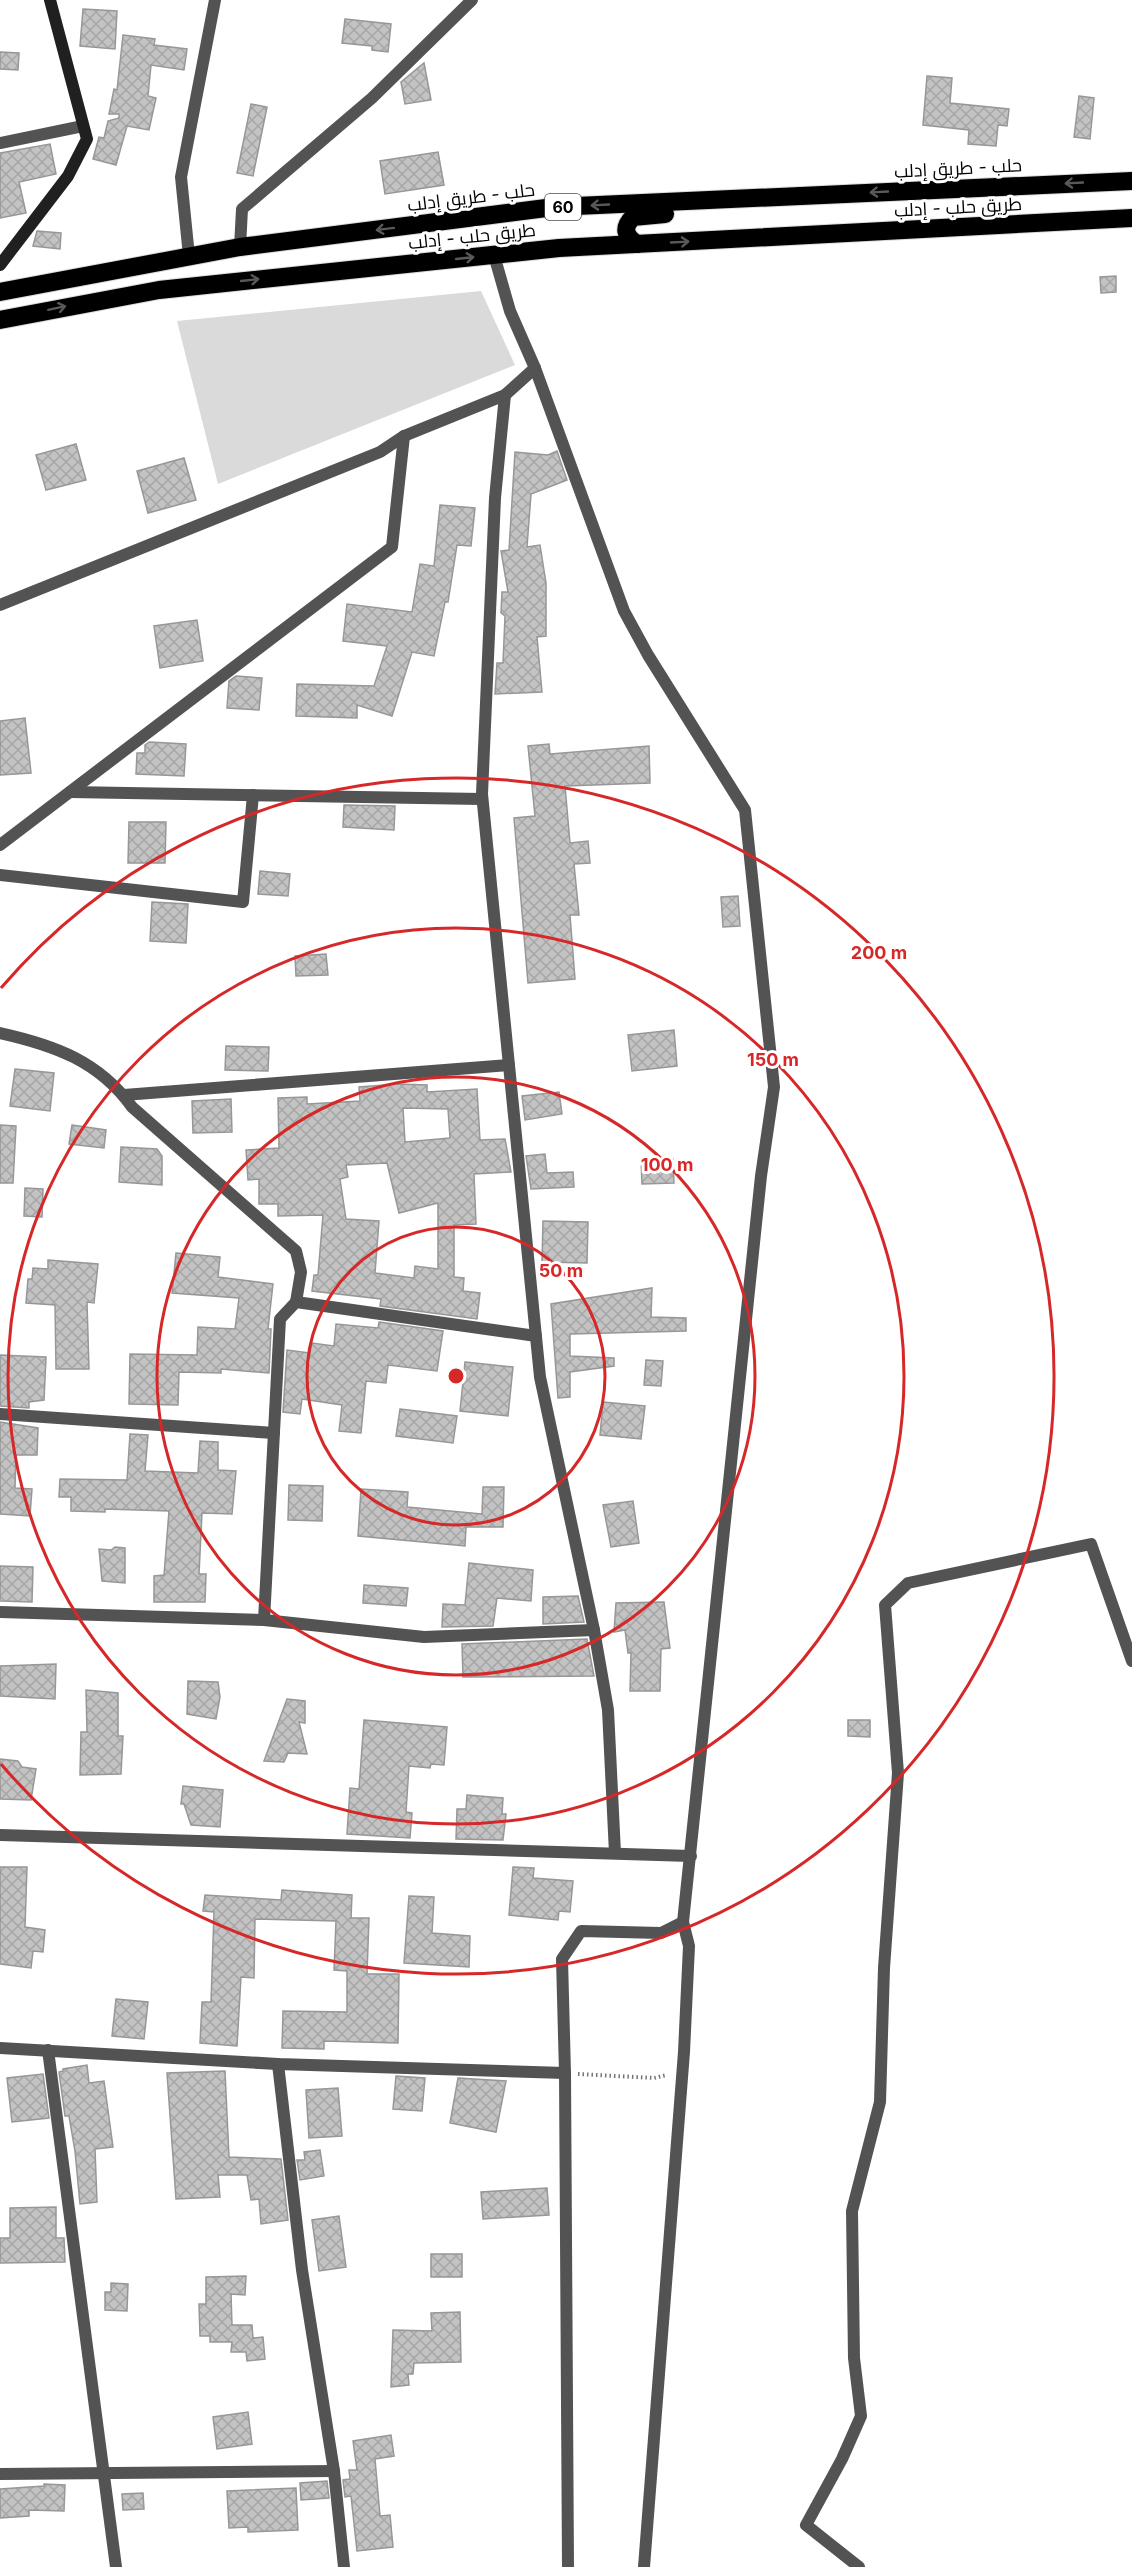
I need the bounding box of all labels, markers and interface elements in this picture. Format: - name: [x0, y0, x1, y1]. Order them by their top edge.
- street label: حلب - طريق إدلب: [894, 154, 1023, 184]
- one-way arrow: [1064, 178, 1084, 189]
- street label: حلب - طريق إدلب: [406, 179, 536, 217]
- one-way arrow: [869, 187, 889, 198]
- street label: طريق حلب - إدلب: [894, 193, 1023, 223]
- road number: 60: [545, 194, 581, 220]
- one-way arrow: [591, 200, 611, 211]
- street label: طريق حلب - إدلب: [407, 219, 537, 255]
- one-way arrow: [376, 223, 396, 234]
- one-way arrow: [670, 237, 690, 248]
- one-way arrow: [455, 252, 474, 263]
- one-way arrow: [240, 274, 260, 285]
- one-way arrow: [47, 302, 66, 313]
- text: 200 m: [851, 942, 907, 963]
- text: 150 m: [747, 1049, 799, 1070]
- text: 100 m: [641, 1154, 693, 1175]
- text: 50 m: [539, 1260, 583, 1281]
- centre of rings: [446, 1366, 466, 1386]

